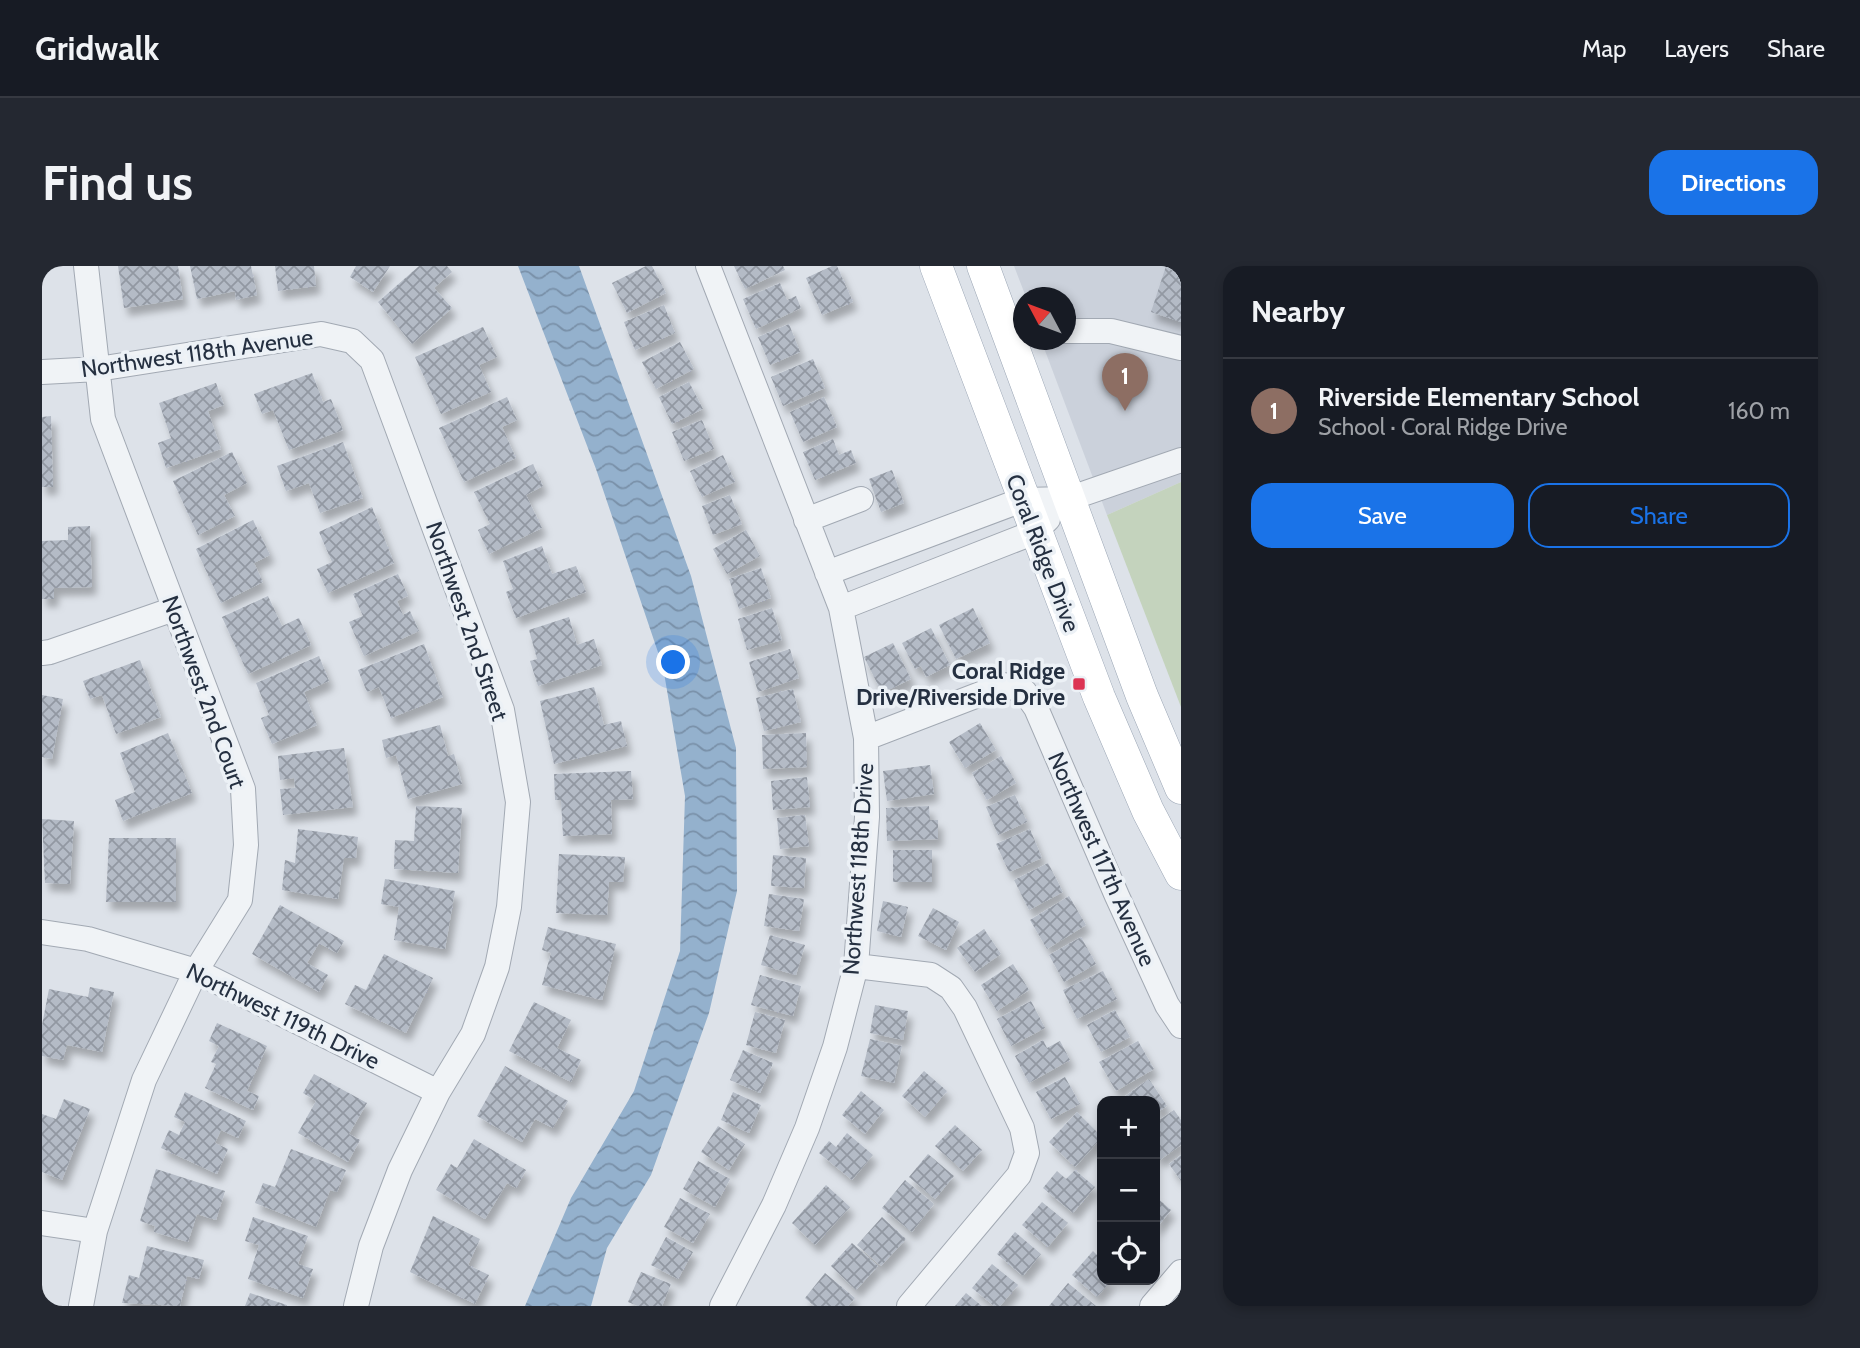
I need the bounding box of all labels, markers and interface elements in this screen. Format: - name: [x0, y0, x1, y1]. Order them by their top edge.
- text: Gridwalk: [35, 28, 159, 68]
- text: Map: [1582, 34, 1626, 63]
- text: Layers: [1664, 34, 1729, 63]
- text: Share: [1767, 34, 1825, 63]
- button: Directions: [1649, 150, 1818, 215]
- text: Find us: [42, 153, 193, 212]
- north arrow: [1013, 287, 1076, 350]
- text: Nearby: [1251, 293, 1345, 330]
- street label: Northwest 118th Avenue: [79, 323, 315, 383]
- pin: 1: [1102, 353, 1148, 411]
- text: Riverside Elementary School: [1318, 381, 1639, 413]
- text: 1: [1270, 397, 1278, 425]
- text: 160 m: [1728, 397, 1790, 425]
- text: School · Coral Ridge Drive: [1318, 413, 1567, 441]
- street label: Coral Ridge Drive: [1000, 470, 1086, 636]
- button: Save: [1251, 483, 1514, 548]
- button: Share: [1528, 483, 1790, 548]
- street label: Northwest 2nd Street: [420, 518, 514, 724]
- street label: Northwest 2nd Court: [156, 592, 252, 792]
- your location: [656, 645, 690, 679]
- place label: Coral Ridge Drive/Riverside Drive: [856, 657, 1065, 711]
- marker: Coral Ridge Drive/Riverside Drive: [1071, 676, 1087, 692]
- street label: Northwest 117th Avenue: [1042, 748, 1162, 971]
- street label: Northwest 118th Drive: [837, 762, 879, 976]
- street label: Northwest 119th Drive: [182, 957, 384, 1075]
- map controls: [1097, 1096, 1160, 1285]
- button: +: [1097, 1096, 1160, 1159]
- button: −: [1097, 1159, 1160, 1222]
- button: locate: [1097, 1222, 1160, 1285]

